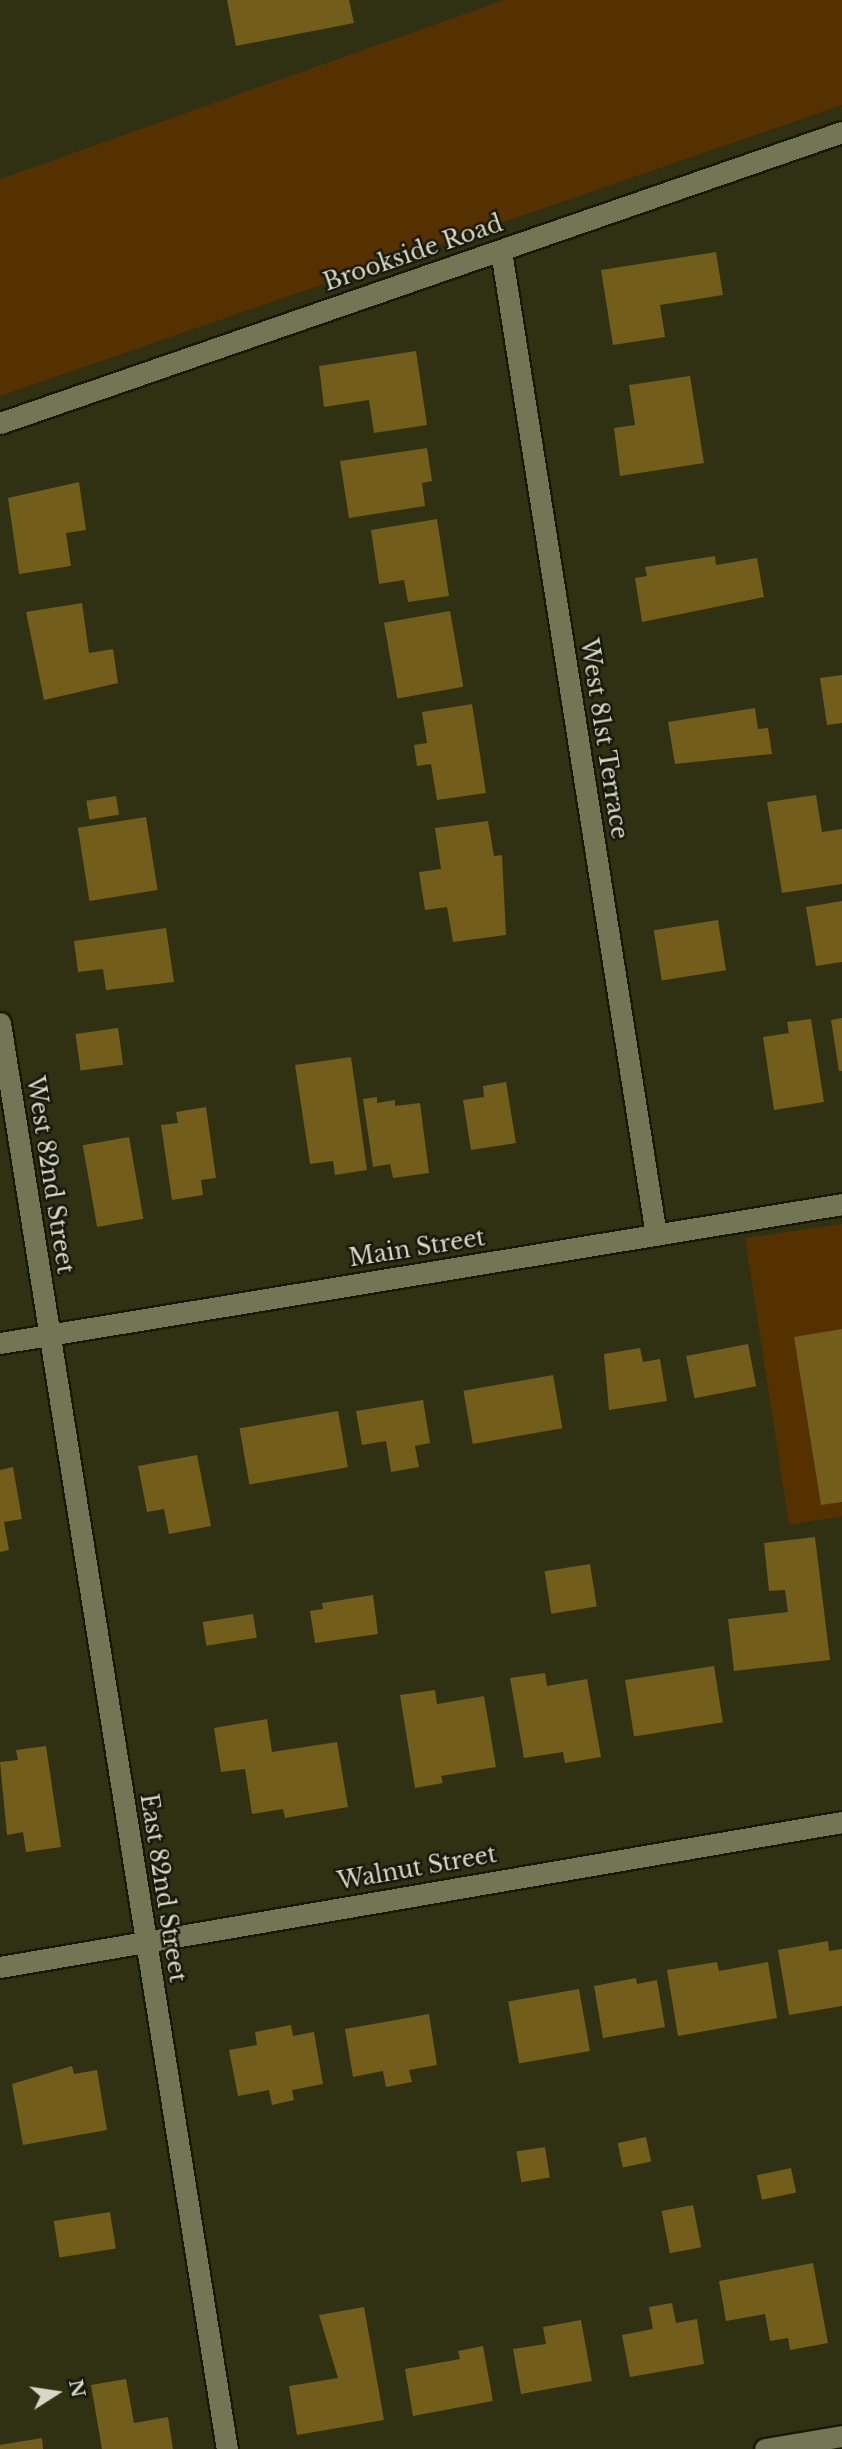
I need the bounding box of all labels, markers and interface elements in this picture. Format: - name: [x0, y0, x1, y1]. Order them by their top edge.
- street label: Brookside Road: [320, 209, 506, 297]
- street label: West 81st Terrace: [574, 636, 634, 842]
- street label: West 82nd Street: [21, 1074, 79, 1276]
- street label: Main Street: [347, 1224, 487, 1272]
- street label: East 82nd Street: [134, 1792, 192, 1984]
- street label: Walnut Street: [335, 1840, 499, 1896]
- north arrow: [21, 2358, 91, 2428]
- text: N: [64, 2377, 90, 2400]

